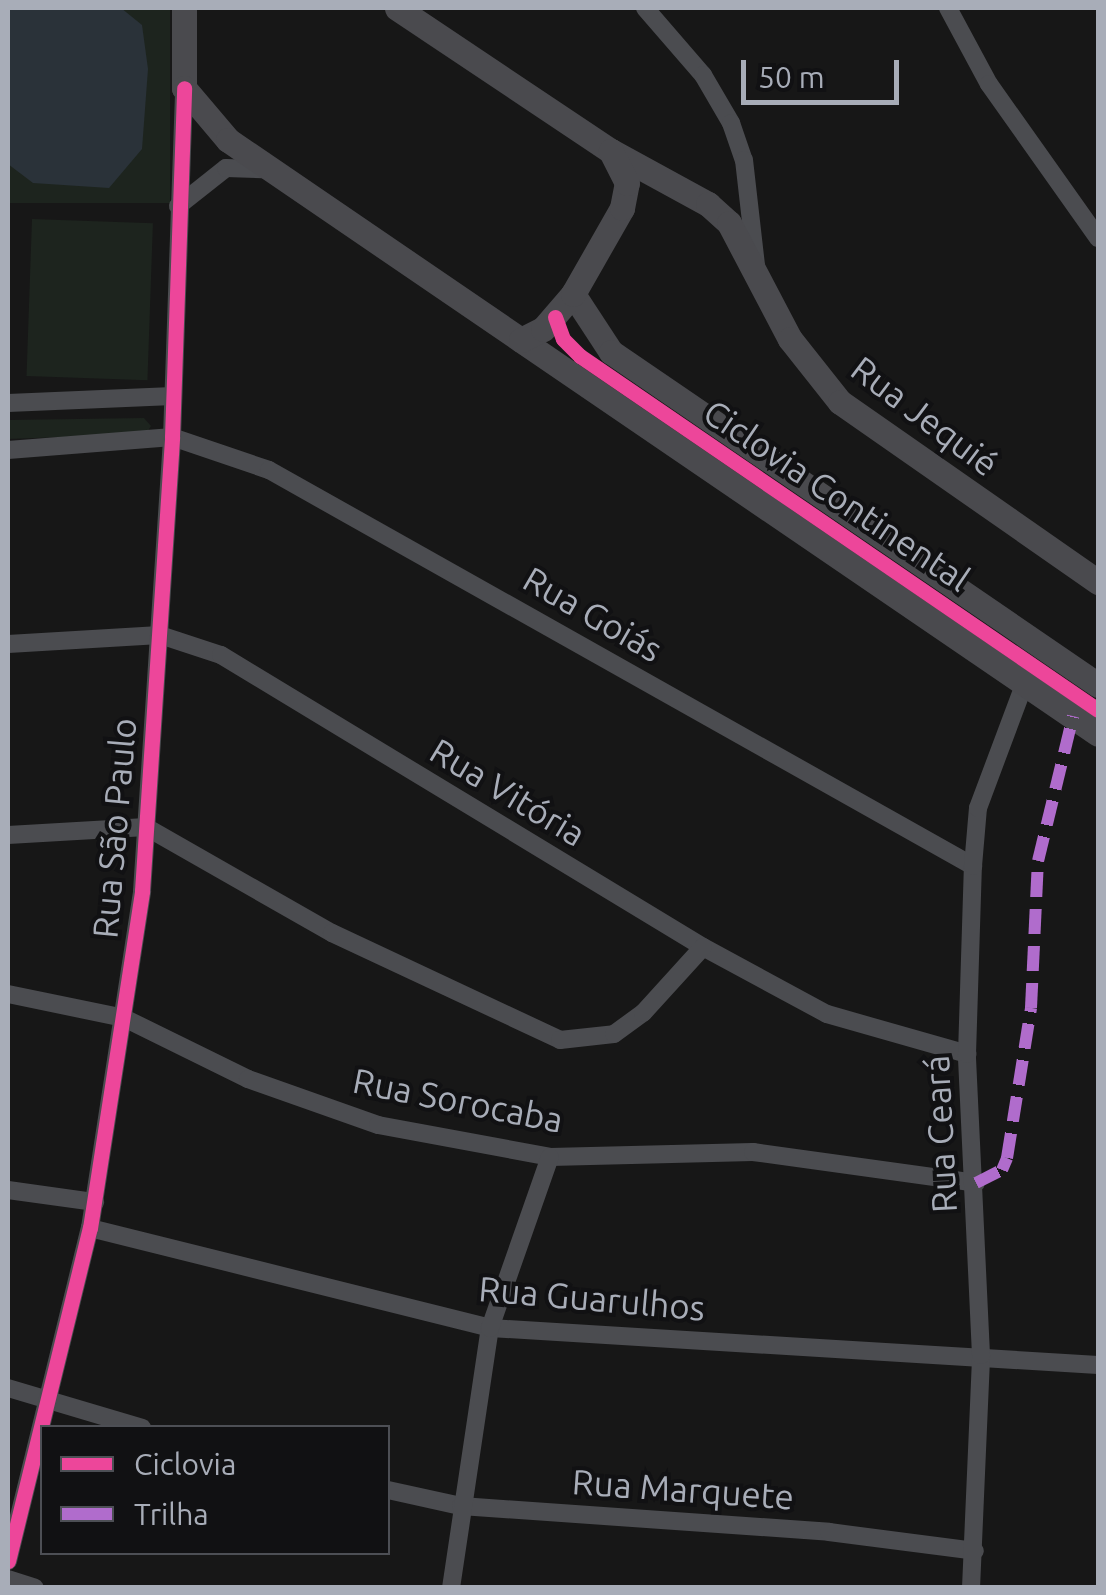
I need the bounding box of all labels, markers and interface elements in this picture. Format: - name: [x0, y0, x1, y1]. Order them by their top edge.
- scale bar: [746, 40, 904, 102]
- text: 50 m: [758, 60, 825, 94]
- street label: Rua Jequié: [843, 347, 1007, 485]
- street label: Ciclovia Continental: [696, 390, 978, 600]
- street label: Rua Goiás: [516, 558, 670, 670]
- street label: Rua São Paulo: [83, 716, 145, 940]
- street label: Rua Vitória: [423, 729, 593, 855]
- street label: Rua Ceará: [915, 1054, 965, 1214]
- street label: Rua Sorocaba: [349, 1059, 567, 1141]
- street label: Rua Guarulhos: [477, 1267, 707, 1329]
- legend: [40, 1425, 390, 1555]
- text: Ciclovia: [134, 1447, 236, 1481]
- street label: Rua Marquete: [571, 1460, 795, 1518]
- text: Trilha: [134, 1497, 209, 1531]

